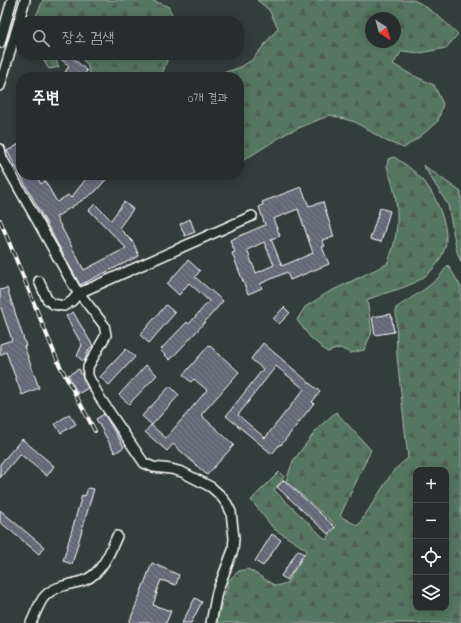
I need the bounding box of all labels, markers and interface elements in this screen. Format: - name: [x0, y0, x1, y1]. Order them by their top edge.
- north arrow: [365, 12, 401, 48]
- search box: [16, 16, 244, 60]
- icon: search: [30, 27, 52, 49]
- text: 장소 검색: [62, 27, 114, 49]
- text: 주변: [32, 86, 59, 111]
- text: 0개 결과: [188, 89, 228, 108]
- map controls: [413, 467, 449, 611]
- button: +: [413, 467, 449, 503]
- button: −: [413, 503, 449, 539]
- button: locate: [413, 539, 449, 575]
- button: layers: [413, 575, 449, 611]

